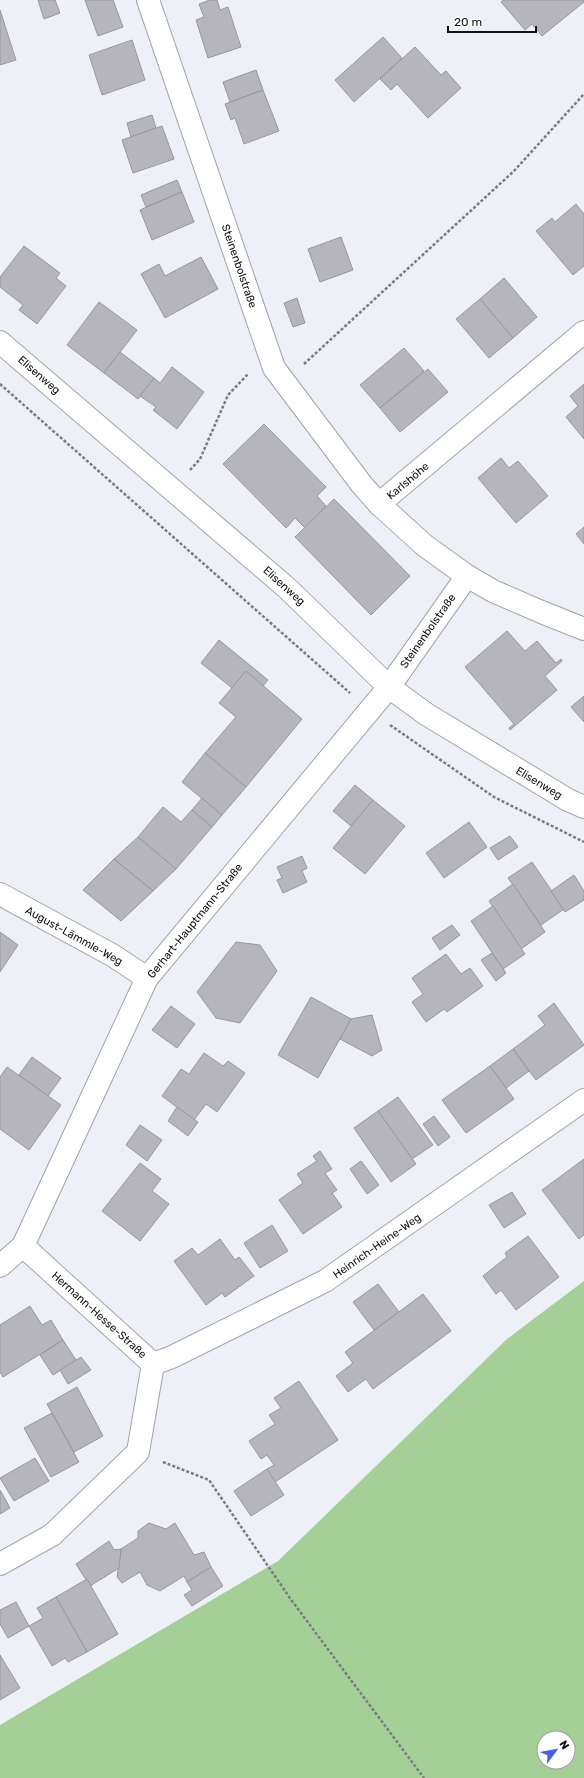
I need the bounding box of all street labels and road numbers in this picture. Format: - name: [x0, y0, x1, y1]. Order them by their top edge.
- street label: Steinenbolstraße: [219, 222, 259, 310]
- street label: Elisenweg: [15, 353, 63, 397]
- street label: Karlshöhe: [384, 460, 432, 502]
- street label: Elisenweg: [260, 564, 308, 608]
- street label: Steinenbolstraße: [398, 591, 458, 671]
- street label: Elisenweg: [513, 764, 565, 802]
- street label: Gerhart-Hauptmann-Straße: [145, 861, 245, 981]
- street label: August-Lämmle-Weg: [23, 904, 125, 968]
- street label: Heinrich-Heine-Weg: [331, 1211, 423, 1281]
- street label: Hermann-Hesse-Straße: [49, 1269, 149, 1361]

